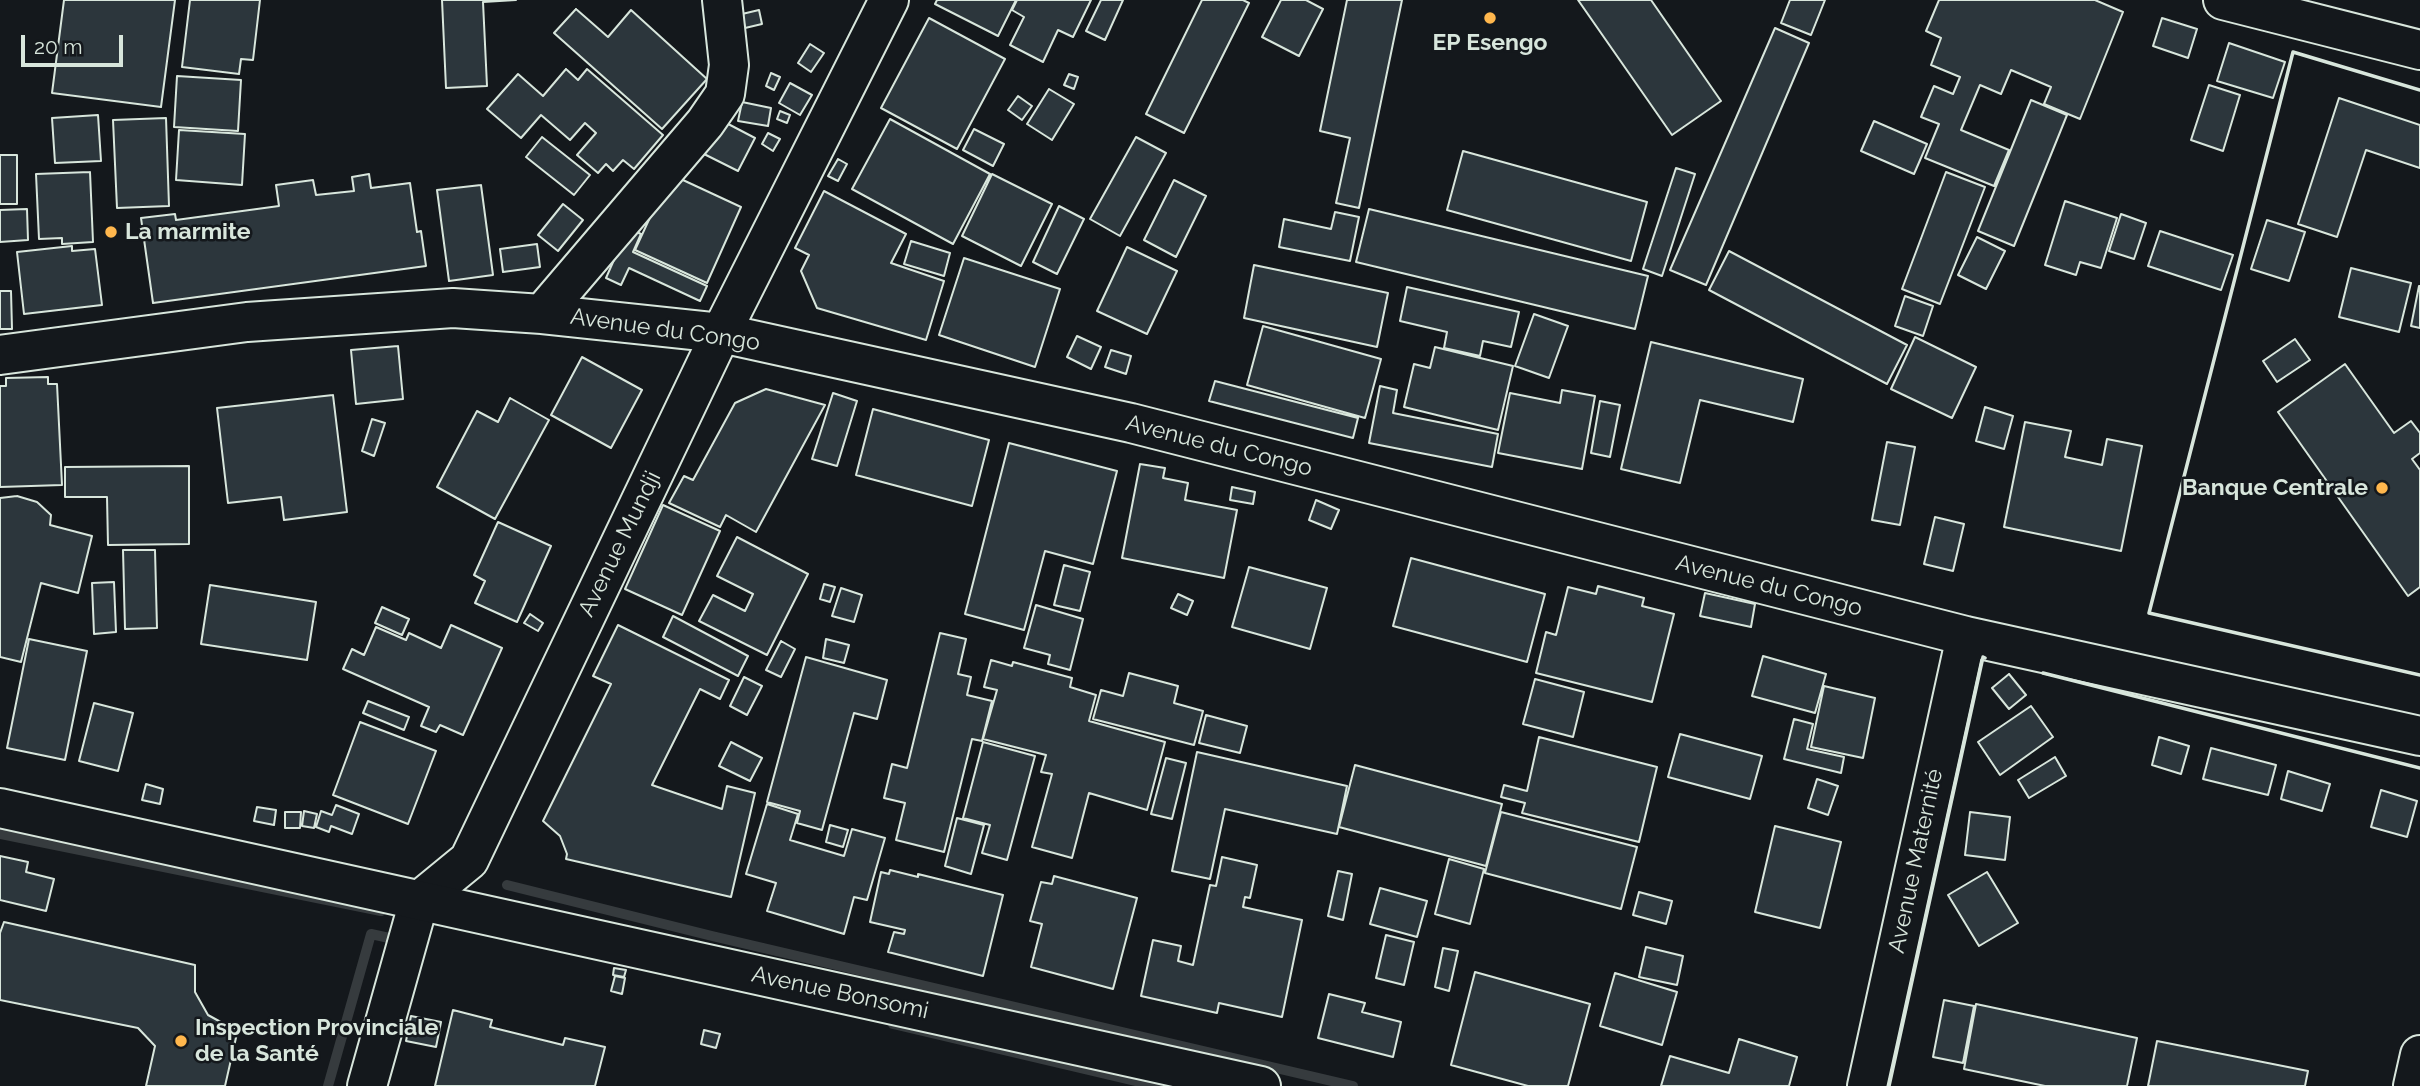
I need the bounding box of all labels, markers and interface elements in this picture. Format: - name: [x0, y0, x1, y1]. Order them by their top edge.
- marker: EP Esengo: [1482, 10, 1498, 26]
- scale bar: [24, 21, 126, 65]
- place label: EP Esengo: [1433, 29, 1547, 57]
- text: 20 m: [34, 34, 82, 59]
- place label: La marmite: [125, 218, 250, 246]
- marker: La marmite: [103, 224, 119, 240]
- street label: Avenue du Congo: [568, 303, 762, 357]
- street label: Avenue du Congo: [1123, 409, 1315, 483]
- street label: Avenue Mundji: [573, 467, 667, 621]
- place label: Banque Centrale: [2182, 474, 2368, 502]
- marker: Banque Centrale: [2374, 480, 2390, 496]
- street label: Avenue du Congo: [1673, 549, 1865, 623]
- street label: Avenue Maternité: [1883, 766, 1949, 956]
- street label: Avenue Bonsomi: [749, 961, 931, 1025]
- place label: Inspection Provinciale de la Santé: [195, 1014, 438, 1068]
- marker: Inspection Provinciale de la Santé: [173, 1033, 189, 1049]

